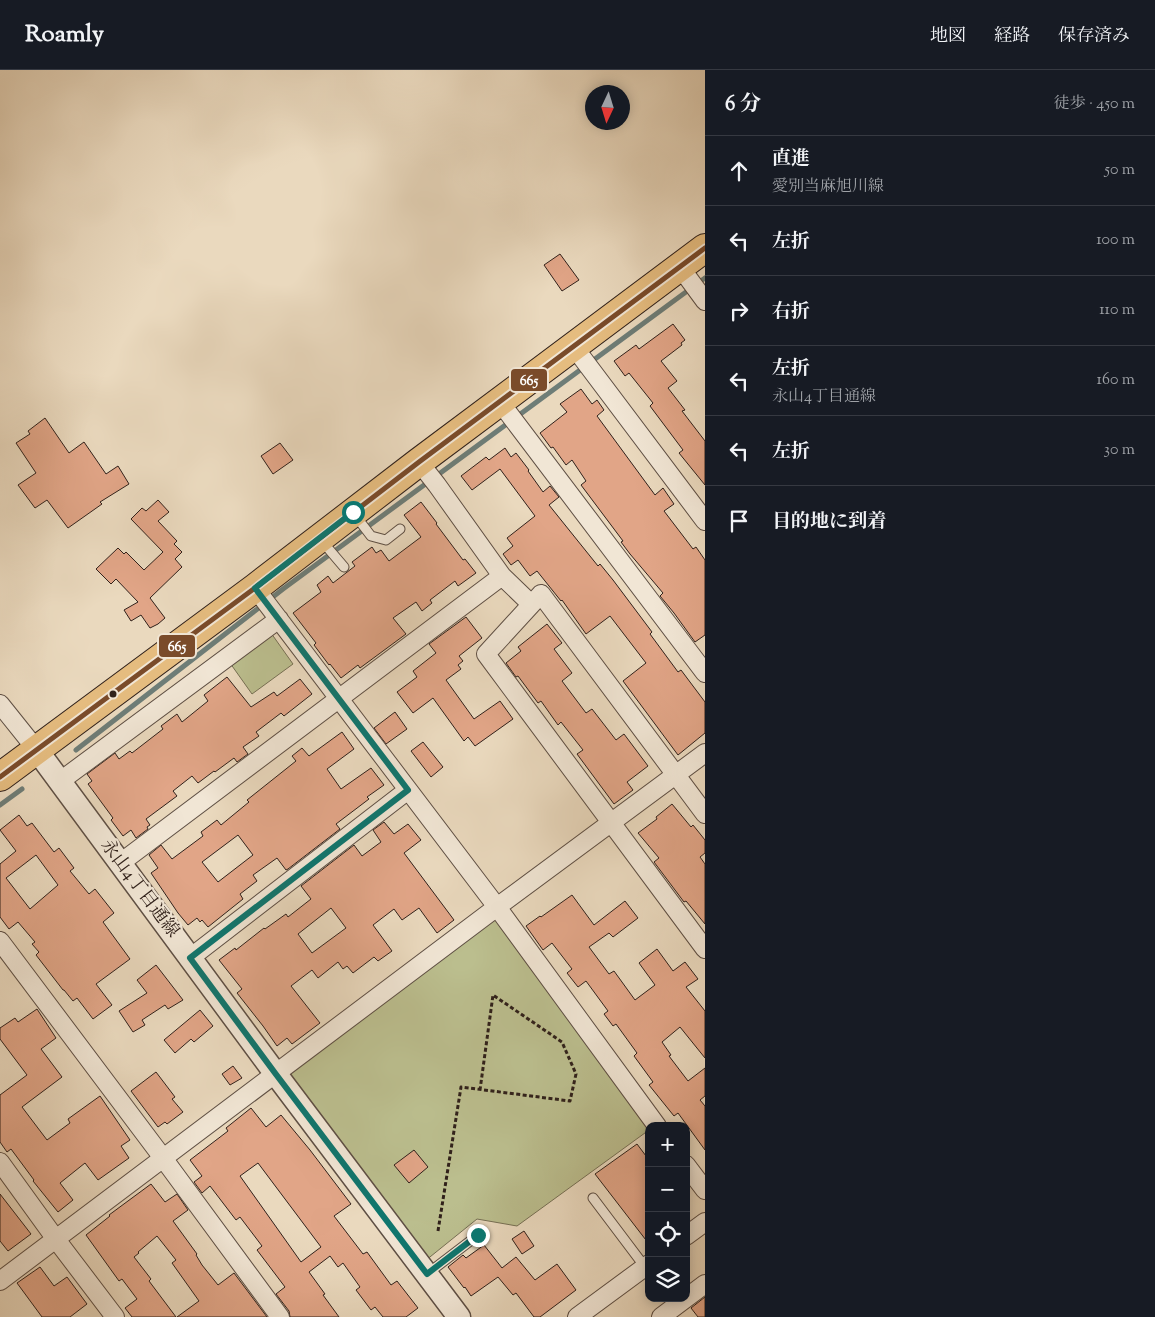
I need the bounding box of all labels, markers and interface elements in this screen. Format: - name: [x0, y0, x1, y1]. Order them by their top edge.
- text: Roamly: [25, 18, 104, 52]
- text: 地図: [930, 24, 966, 50]
- text: 経路: [994, 24, 1030, 50]
- text: 保存済み: [1058, 24, 1130, 50]
- north arrow: [585, 85, 630, 130]
- text: 6 分: [725, 90, 761, 120]
- text: 徒歩 · 450 m: [1054, 93, 1135, 116]
- text: 直進: [772, 146, 810, 173]
- icon: ahead: [725, 157, 753, 185]
- text: 50 m: [1104, 159, 1135, 182]
- text: 愛別当麻旭川線: [772, 176, 884, 199]
- icon: left: [725, 227, 753, 255]
- text: 左折: [772, 229, 810, 256]
- text: 100 m: [1096, 229, 1135, 252]
- icon: right: [725, 297, 753, 325]
- text: 右折: [772, 299, 810, 326]
- text: 110 m: [1099, 299, 1135, 322]
- text: 左折: [772, 356, 810, 383]
- icon: left: [725, 367, 753, 395]
- line badge: 665: [510, 368, 548, 392]
- text: 160 m: [1097, 369, 1135, 392]
- text: 665: [520, 372, 539, 392]
- text: 永山4丁目通線: [772, 386, 876, 409]
- icon: left: [725, 437, 753, 465]
- text: 左折: [772, 439, 810, 466]
- text: 30 m: [1104, 439, 1135, 462]
- route start: [342, 501, 365, 524]
- icon: arrive: [725, 507, 753, 535]
- text: 目的地に到着: [772, 509, 886, 536]
- line badge: 665: [158, 634, 196, 658]
- text: 665: [168, 638, 187, 658]
- unlabelled marker: [108, 689, 118, 699]
- street label: 永山4丁目通線: [93, 834, 185, 944]
- map controls: [645, 1122, 690, 1302]
- button: +: [645, 1122, 690, 1167]
- button: −: [645, 1167, 690, 1212]
- button: locate: [645, 1212, 690, 1257]
- route end: [467, 1224, 490, 1247]
- button: layers: [645, 1257, 690, 1302]

